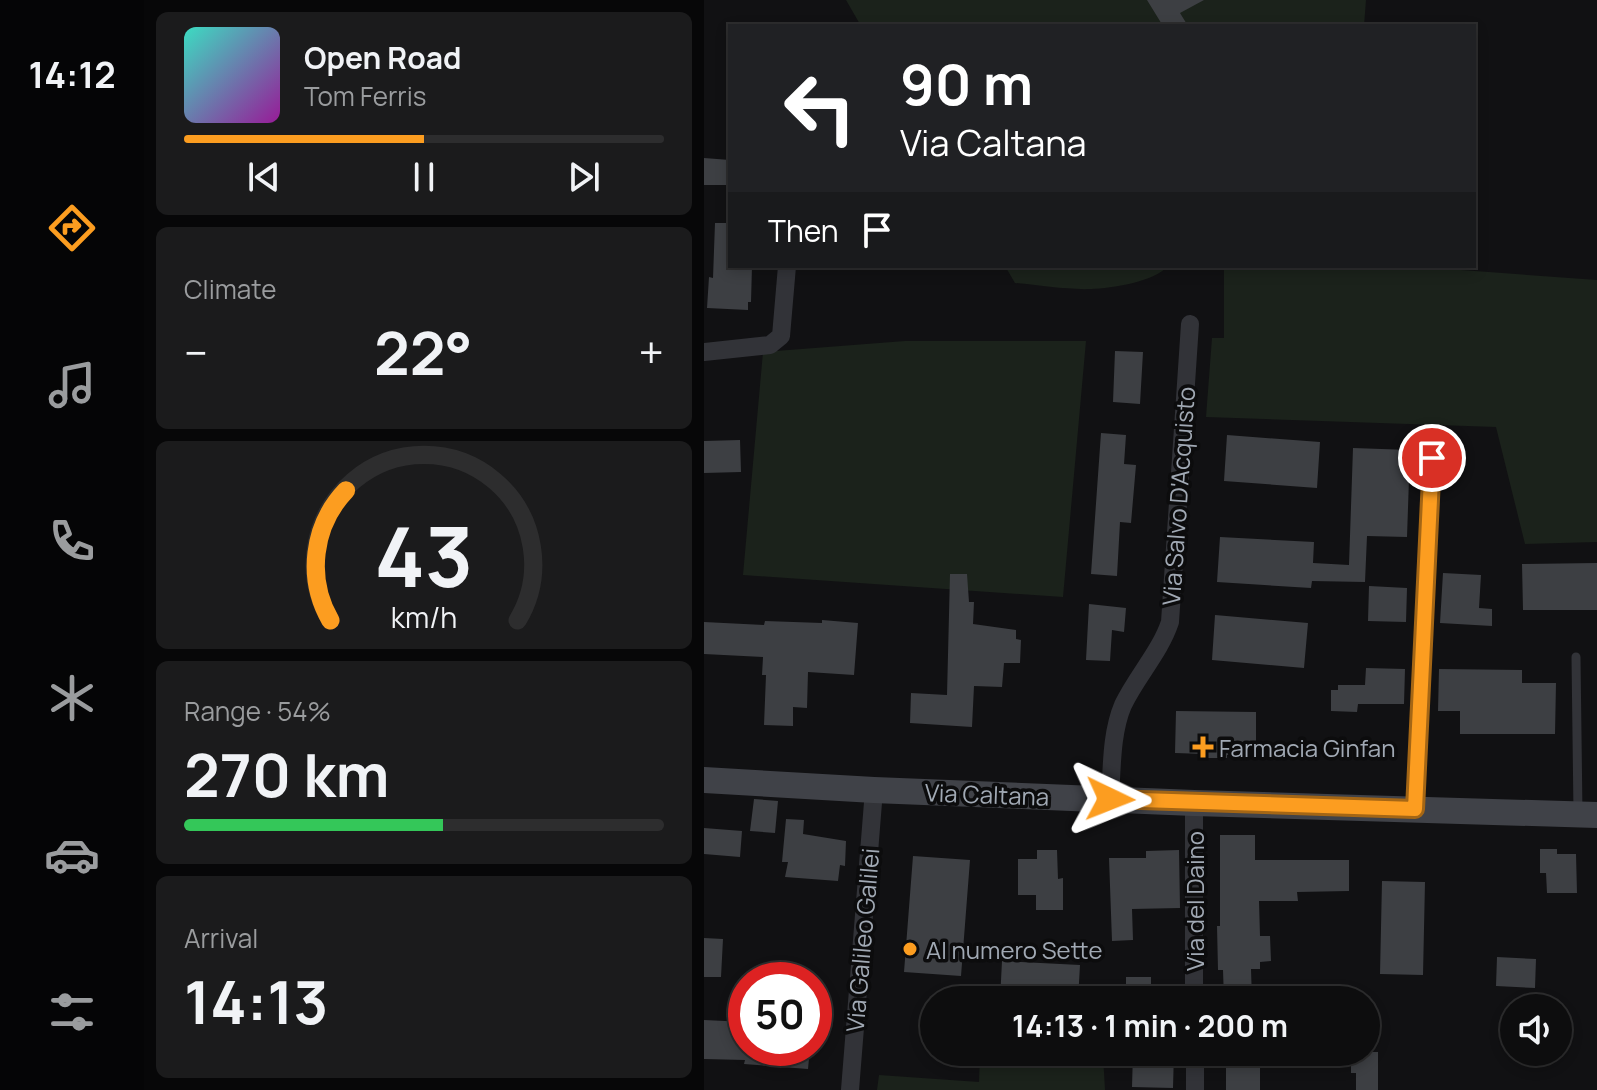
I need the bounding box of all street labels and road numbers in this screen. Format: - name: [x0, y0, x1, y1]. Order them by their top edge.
- street label: Via Salvo D'Acquisto: [1154, 386, 1202, 606]
- street label: Via Caltana: [924, 775, 1050, 813]
- street label: Via del Daino: [1178, 831, 1211, 971]
- street label: Via Galileo Galilei: [838, 847, 886, 1033]

